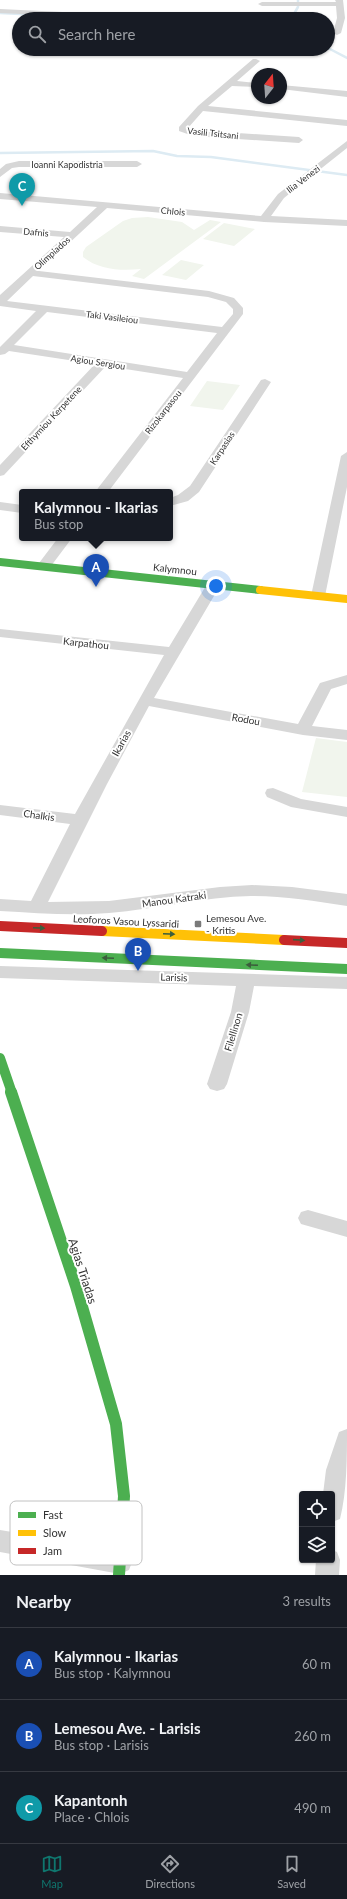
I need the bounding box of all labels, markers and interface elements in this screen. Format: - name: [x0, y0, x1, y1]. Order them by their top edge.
- search box: [12, 12, 335, 56]
- icon: search: [26, 23, 48, 45]
- text: Search here: [58, 25, 135, 43]
- north arrow: [251, 68, 287, 104]
- street label: Vasili Tsitsani: [187, 125, 239, 141]
- street label: Ioanni Kapodistria: [31, 159, 103, 170]
- street label: Ilia Venezi: [284, 163, 322, 195]
- pin: C: [9, 173, 35, 206]
- street label: Chlois: [160, 204, 186, 218]
- street label: Dafnis: [23, 225, 49, 239]
- street label: Olimpiados: [32, 234, 72, 272]
- street label: Taki Vasileiou: [85, 308, 139, 326]
- street label: Agiou Sergiou: [70, 352, 126, 372]
- street label: Efthymiou Kerpetene: [18, 383, 84, 452]
- street label: Rizokarpasou: [142, 388, 184, 436]
- street label: Karpasias: [207, 429, 237, 467]
- popup: [19, 489, 173, 541]
- text: Kalymnou - Ikarias: [34, 498, 158, 516]
- text: Bus stop: [34, 516, 83, 532]
- pin: A: [83, 554, 109, 587]
- street label: Kalymnou: [152, 561, 198, 577]
- your location: [206, 576, 226, 596]
- street label: Karpathou: [62, 635, 110, 651]
- street label: Rodou: [231, 711, 261, 727]
- street label: Ikarias: [109, 728, 133, 758]
- street label: Chalkis: [23, 807, 55, 823]
- street label: Manou Katraki: [141, 889, 207, 909]
- street label: Leoforos Vasou Lyssaridi: [73, 912, 179, 930]
- place label: Lemesou Ave. - Kritis: [206, 912, 266, 936]
- marker: Lemesou Ave. - Kritis: [193, 919, 203, 929]
- one-way arrow: [33, 925, 46, 931]
- one-way arrow: [163, 930, 175, 937]
- one-way arrow: [293, 936, 305, 943]
- pin: B: [125, 938, 151, 971]
- one-way arrow: [101, 955, 114, 961]
- one-way arrow: [246, 961, 258, 968]
- street label: Larisis: [160, 971, 188, 983]
- street label: Filellinon: [221, 1011, 245, 1053]
- street label: Agias Triadas: [65, 1236, 101, 1306]
- map controls: [299, 1491, 335, 1563]
- button: locate: [299, 1491, 335, 1527]
- legend: [10, 1501, 142, 1565]
- text: Fast: [43, 1508, 63, 1521]
- text: Slow: [43, 1526, 67, 1539]
- button: layers: [299, 1527, 335, 1563]
- text: Jam: [43, 1544, 62, 1557]
- text: Nearby: [16, 1591, 71, 1612]
- text: 3 results: [283, 1593, 331, 1609]
- text: Kalymnou - Ikarias: [54, 1647, 178, 1665]
- text: A: [24, 1656, 34, 1672]
- text: 60 m: [302, 1656, 331, 1672]
- text: Bus stop · Kalymnou: [54, 1665, 171, 1681]
- text: Lemesou Ave. - Larisis: [54, 1719, 201, 1737]
- text: B: [25, 1728, 33, 1744]
- text: 260 m: [294, 1728, 331, 1744]
- text: Bus stop · Larisis: [54, 1737, 149, 1753]
- text: Kapantonh: [54, 1791, 127, 1809]
- text: C: [25, 1800, 33, 1816]
- text: 490 m: [294, 1800, 331, 1816]
- text: Place · Chlois: [54, 1809, 129, 1825]
- tab: Map: [41, 1853, 63, 1890]
- tab: Directions: [145, 1853, 195, 1890]
- tab: Saved: [277, 1853, 306, 1890]

